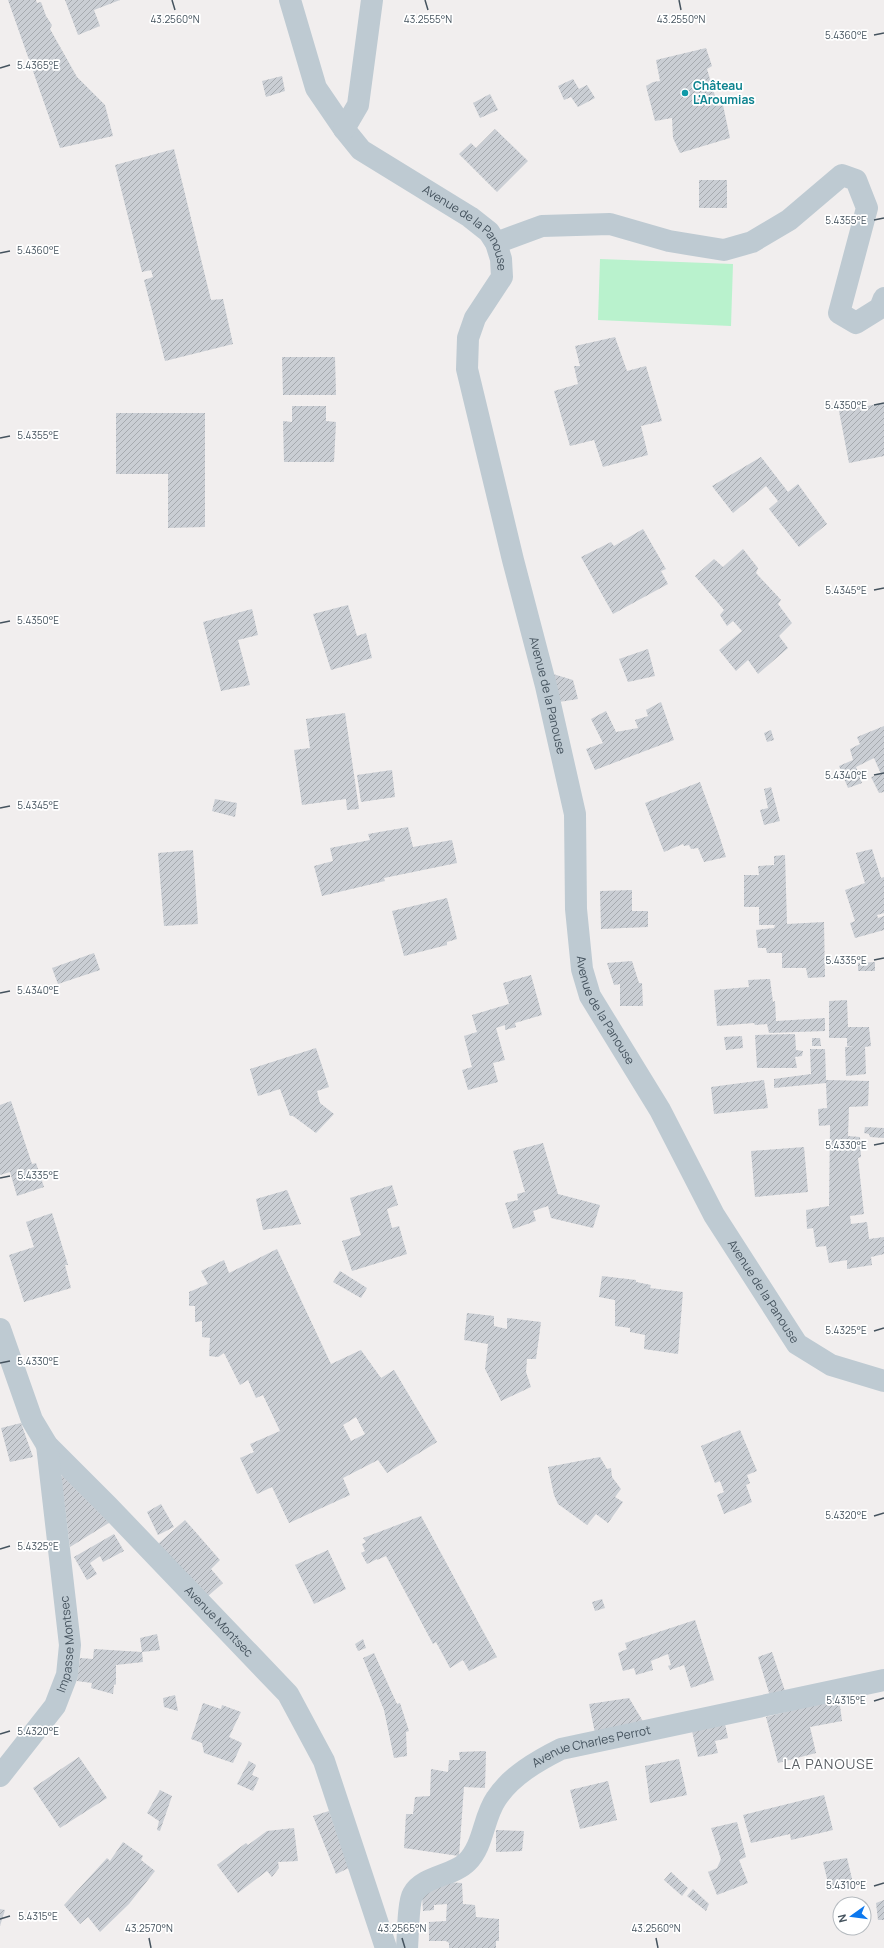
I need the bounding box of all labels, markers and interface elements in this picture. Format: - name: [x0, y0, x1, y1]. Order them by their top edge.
- text: 43.2560°N: [150, 12, 200, 26]
- text: 43.2555°N: [404, 12, 452, 26]
- text: 43.2550°N: [657, 12, 705, 26]
- text: 5.4360°E: [825, 28, 867, 42]
- text: 5.4365°E: [17, 58, 59, 72]
- place label: Château L'Aroumias: [693, 77, 755, 108]
- marker: Château L'Aroumias: [680, 88, 690, 98]
- street label: Avenue de la Panouse: [419, 181, 511, 271]
- text: 5.4355°E: [825, 213, 867, 227]
- text: 5.4360°E: [17, 243, 59, 257]
- text: 5.4350°E: [825, 398, 867, 412]
- text: 5.4355°E: [17, 428, 59, 442]
- text: 5.4345°E: [825, 583, 867, 597]
- text: 5.4350°E: [17, 613, 59, 627]
- street label: Avenue de la Panouse: [525, 635, 570, 756]
- text: 5.4340°E: [825, 768, 867, 782]
- text: 5.4345°E: [17, 798, 59, 812]
- text: 5.4335°E: [825, 953, 867, 967]
- street label: Avenue de la Panouse: [573, 955, 639, 1068]
- text: 5.4340°E: [17, 983, 59, 997]
- text: 5.4330°E: [825, 1138, 867, 1152]
- text: 5.4335°E: [17, 1168, 59, 1182]
- street label: Avenue de la Panouse: [724, 1236, 803, 1346]
- text: 5.4325°E: [825, 1323, 867, 1337]
- text: 5.4330°E: [17, 1354, 59, 1368]
- text: 5.4320°E: [825, 1508, 867, 1522]
- text: 5.4325°E: [17, 1539, 59, 1553]
- street label: Avenue Montsec: [181, 1582, 258, 1661]
- street label: Impasse Montsec: [52, 1594, 78, 1695]
- text: 5.4315°E: [826, 1693, 866, 1707]
- street label: Avenue Charles Perrot: [528, 1721, 652, 1771]
- text: 5.4320°E: [17, 1724, 59, 1738]
- district label: LA PANOUSE: [783, 1754, 875, 1773]
- text: 5.4310°E: [826, 1878, 866, 1892]
- north arrow: [832, 1896, 872, 1936]
- text: 5.4315°E: [18, 1909, 58, 1923]
- text: N: [834, 1913, 850, 1924]
- text: 43.2570°N: [125, 1921, 173, 1935]
- text: 43.2565°N: [378, 1921, 427, 1935]
- text: 43.2560°N: [631, 1921, 681, 1935]

